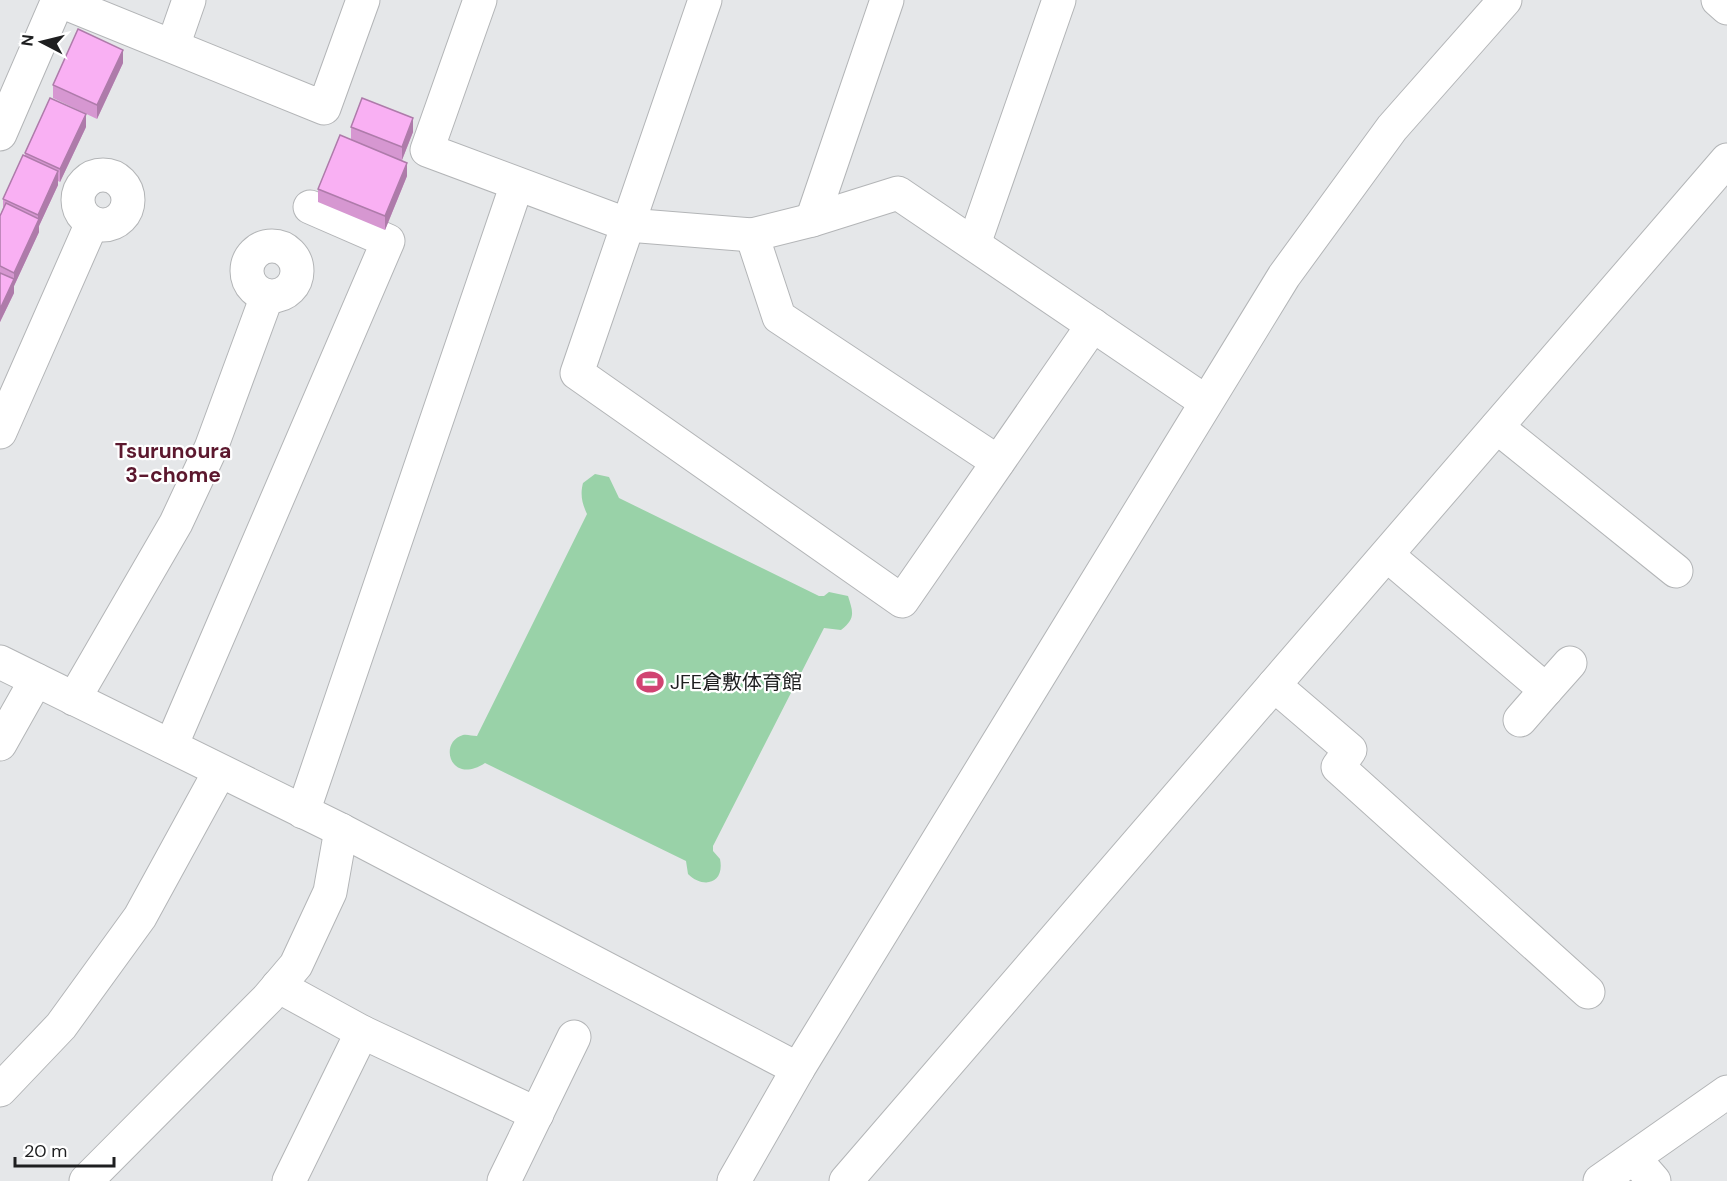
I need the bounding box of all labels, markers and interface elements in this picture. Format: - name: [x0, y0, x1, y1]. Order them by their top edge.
- north arrow: [12, 12, 72, 72]
- text: N: [16, 33, 39, 47]
- district label: Tsurunoura 3-chome: [115, 437, 231, 489]
- sports icon: JFE倉敷体育館: [635, 667, 665, 697]
- place label: JFE倉敷体育館: [670, 669, 802, 695]
- scale bar: [15, 1130, 114, 1168]
- text: 20 m: [24, 1139, 67, 1163]

